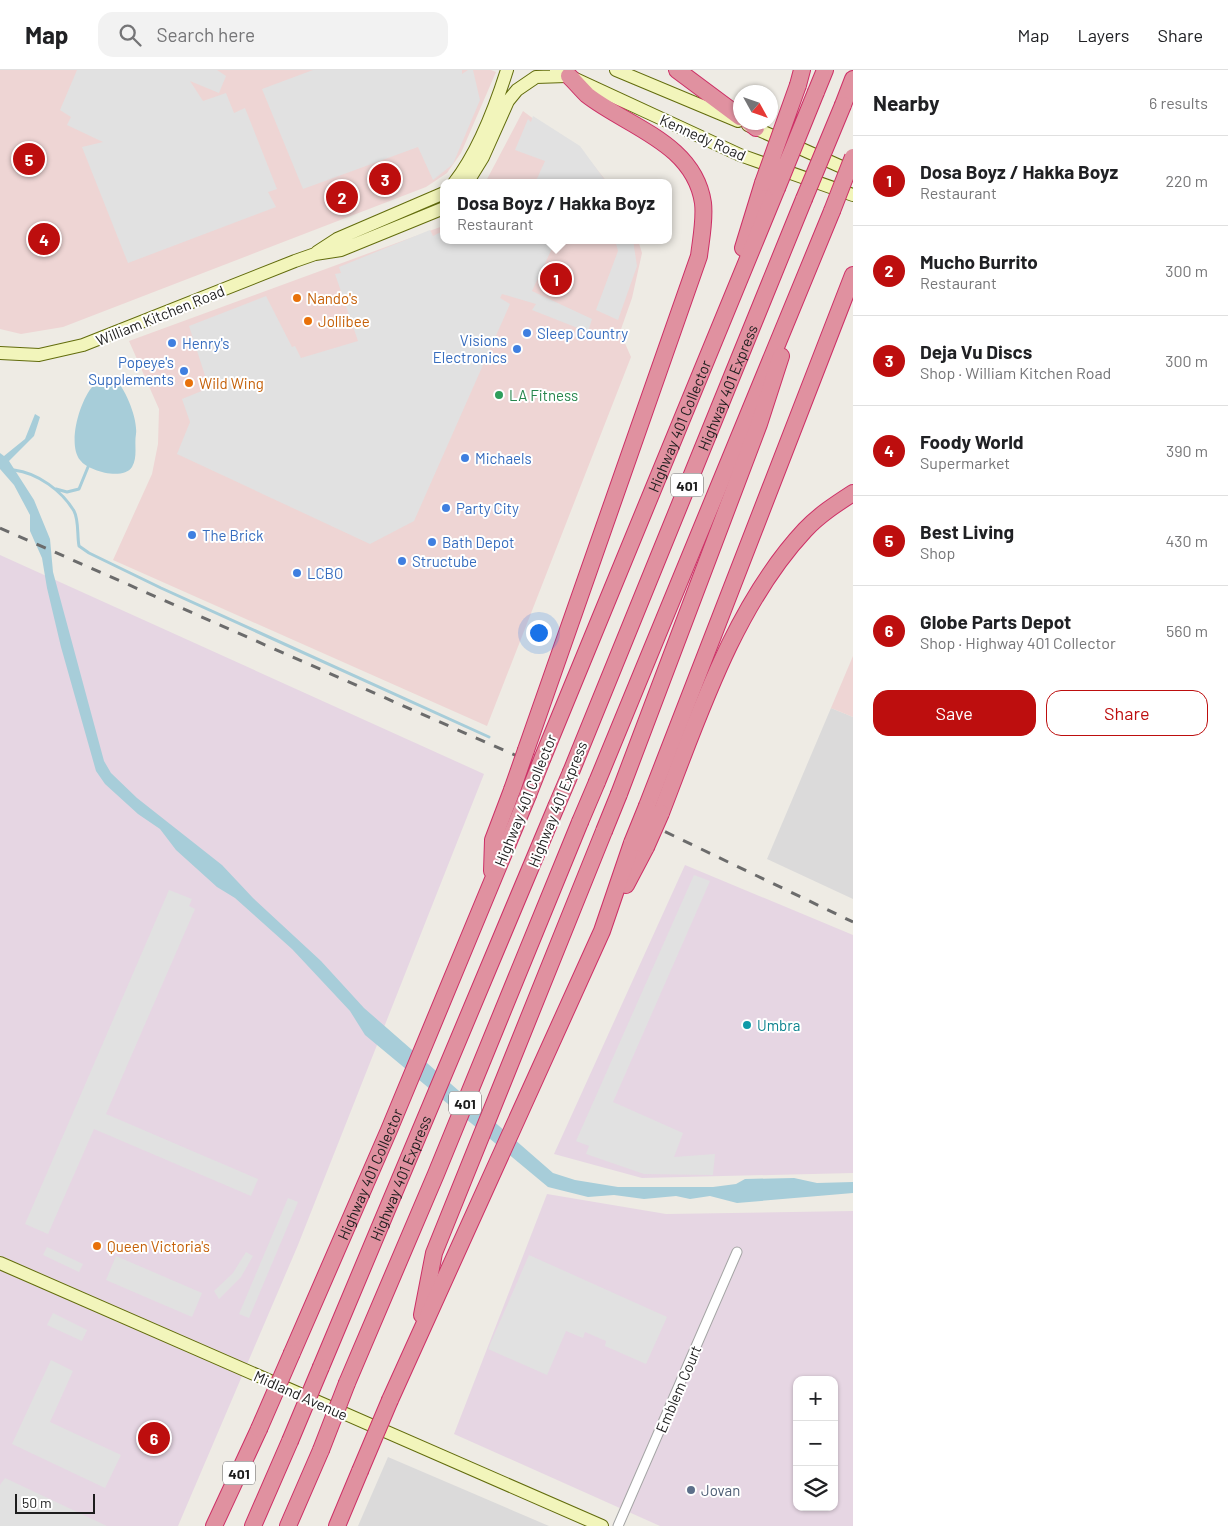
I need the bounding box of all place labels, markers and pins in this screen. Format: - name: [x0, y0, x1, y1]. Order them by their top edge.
- pin: 5: [13, 140, 45, 178]
- pin: 3: [369, 160, 401, 198]
- pin: 2: [326, 178, 358, 216]
- pin: 4: [28, 220, 60, 258]
- pin: 1: [540, 260, 572, 298]
- place label: Nando's: [307, 289, 358, 307]
- marker: Nando's: [291, 292, 303, 304]
- place label: Jollibee: [318, 312, 370, 330]
- marker: Jollibee: [302, 315, 314, 327]
- place label: Sleep Country: [537, 324, 628, 342]
- marker: Sleep Country: [521, 327, 533, 339]
- place label: Visions Electronics: [433, 331, 507, 366]
- place label: Henry's: [182, 334, 229, 352]
- marker: Henry's: [166, 337, 178, 349]
- marker: Visions Electronics: [511, 343, 523, 355]
- place label: Popeye's Supplements: [88, 353, 174, 388]
- marker: Popeye's Supplements: [178, 365, 190, 377]
- place label: Wild Wing: [199, 374, 264, 392]
- marker: Wild Wing: [183, 377, 195, 389]
- place label: LA Fitness: [509, 386, 578, 404]
- marker: LA Fitness: [493, 389, 505, 401]
- place label: Michaels: [475, 449, 532, 467]
- marker: Michaels: [459, 452, 471, 464]
- place label: Party City: [456, 499, 519, 517]
- marker: Party City: [440, 502, 452, 514]
- place label: The Brick: [202, 526, 264, 544]
- marker: The Brick: [186, 529, 198, 541]
- place label: Bath Depot: [442, 533, 514, 551]
- marker: Bath Depot: [426, 536, 438, 548]
- place label: Structube: [412, 552, 477, 570]
- marker: Structube: [396, 555, 408, 567]
- place label: LCBO: [307, 564, 343, 582]
- marker: LCBO: [291, 567, 303, 579]
- place label: Umbra: [757, 1016, 800, 1034]
- marker: Umbra: [741, 1019, 753, 1031]
- place label: Queen Victoria's: [107, 1237, 210, 1255]
- marker: Queen Victoria's: [91, 1240, 103, 1252]
- pin: 6: [138, 1419, 170, 1457]
- place label: Jovan: [701, 1481, 740, 1499]
- marker: Jovan: [685, 1484, 697, 1496]

